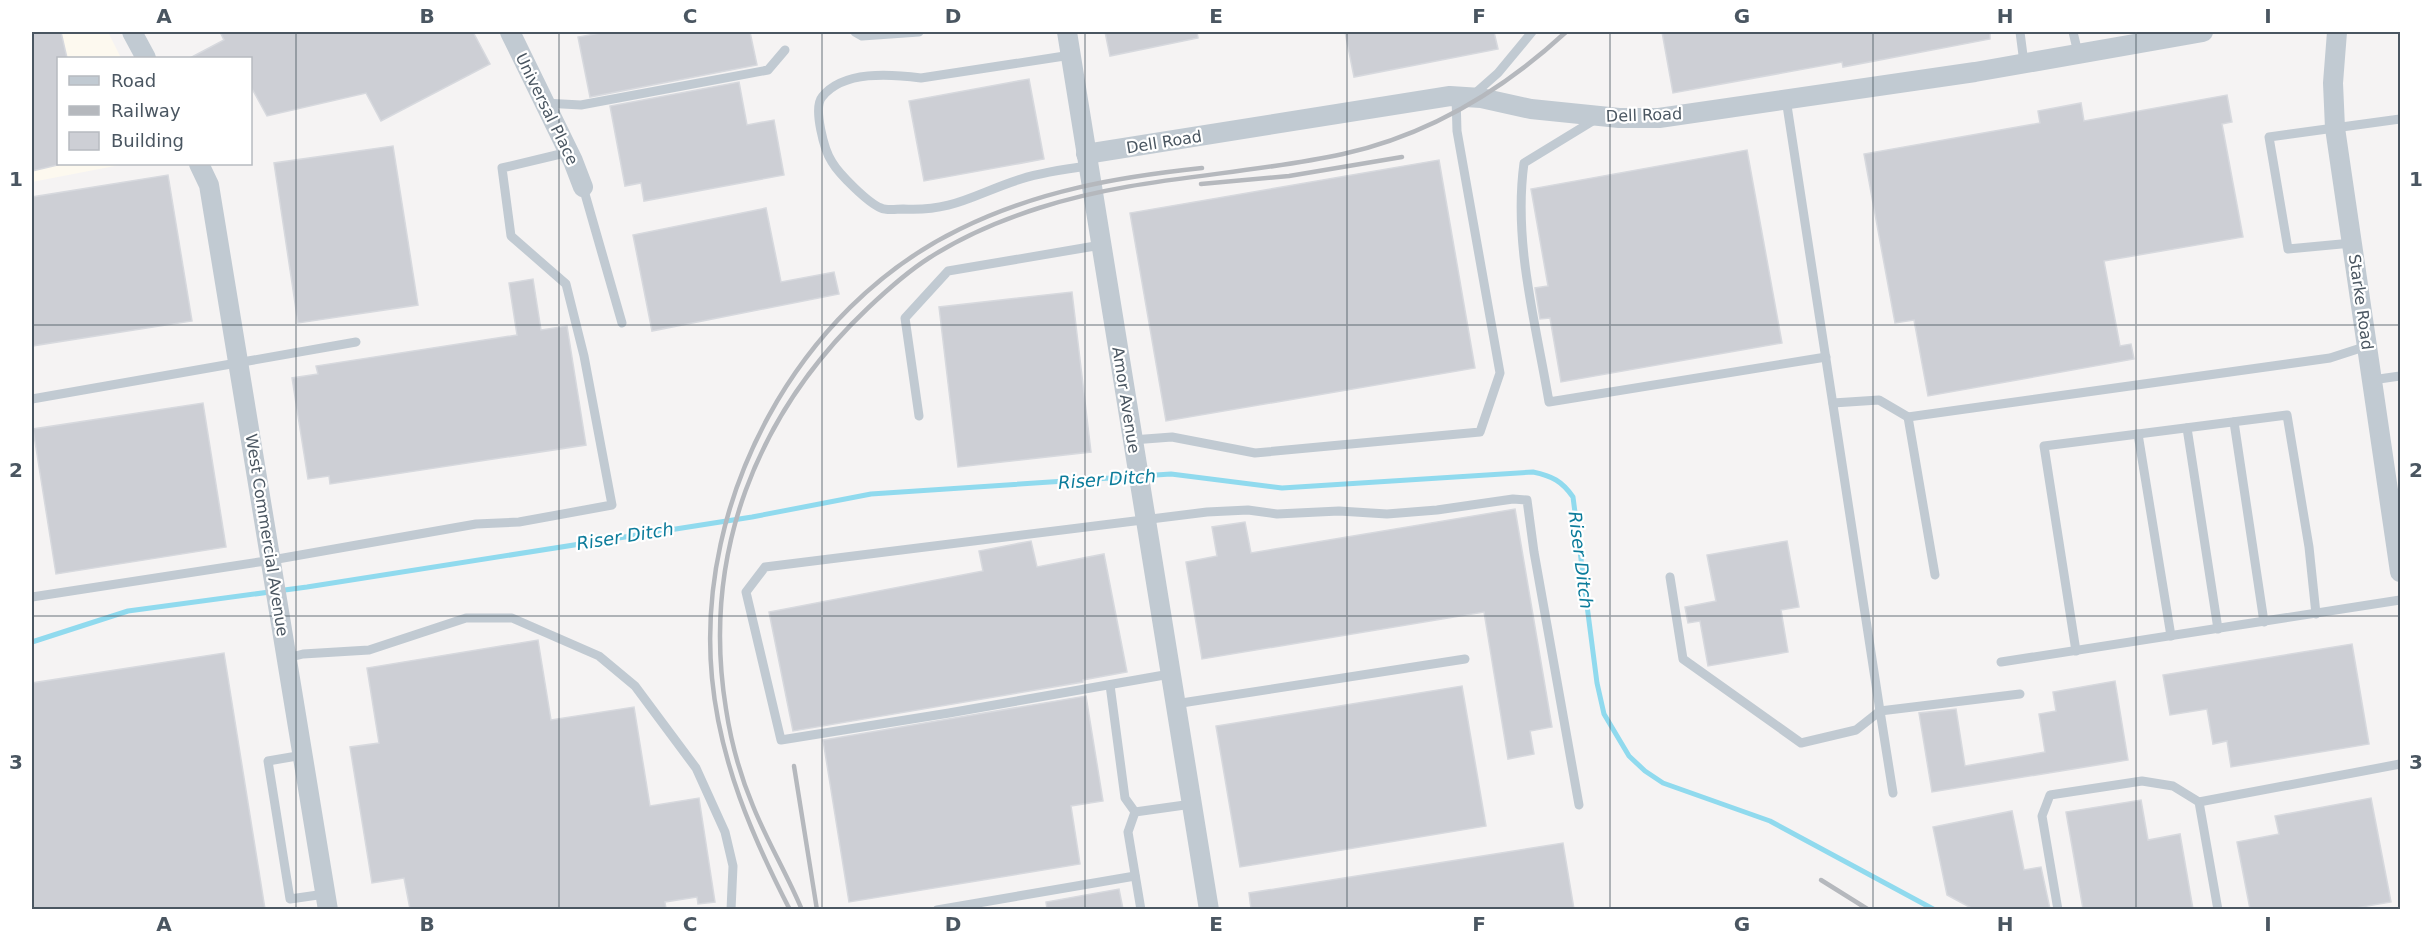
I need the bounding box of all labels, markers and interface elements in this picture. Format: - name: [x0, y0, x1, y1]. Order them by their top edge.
- text: A: [156, 4, 172, 28]
- text: B: [419, 4, 435, 28]
- text: C: [683, 4, 697, 28]
- text: D: [945, 4, 961, 28]
- text: E: [1209, 4, 1223, 28]
- text: F: [1472, 4, 1486, 28]
- text: G: [1734, 4, 1750, 28]
- text: H: [1997, 4, 2013, 28]
- text: I: [2264, 4, 2272, 28]
- street label: Universal Place: [512, 50, 582, 168]
- legend: [57, 57, 252, 165]
- text: Road: [111, 70, 156, 91]
- text: Railway: [111, 100, 181, 121]
- street label: Dell Road: [1606, 104, 1682, 126]
- street label: Dell Road: [1125, 127, 1203, 157]
- text: Building: [111, 130, 184, 151]
- text: 1: [9, 167, 23, 191]
- text: 1: [2409, 167, 2423, 191]
- street label: Starke Road: [2345, 253, 2377, 351]
- street label: Amor Avenue: [1108, 345, 1144, 455]
- street label: West Commercial Avenue: [242, 432, 292, 638]
- text: 2: [9, 458, 23, 482]
- text: 2: [2409, 458, 2423, 482]
- water label: Riser Ditch: [1057, 465, 1157, 493]
- water label: Riser Ditch: [1565, 510, 1597, 610]
- water label: Riser Ditch: [575, 518, 675, 554]
- text: 3: [9, 750, 23, 774]
- text: 3: [2409, 750, 2423, 774]
- text: A: [156, 912, 172, 936]
- text: B: [419, 912, 435, 936]
- text: C: [683, 912, 697, 936]
- text: D: [945, 912, 961, 936]
- text: E: [1209, 912, 1223, 936]
- text: F: [1472, 912, 1486, 936]
- text: G: [1734, 912, 1750, 936]
- text: H: [1997, 912, 2013, 936]
- text: I: [2264, 912, 2272, 936]

